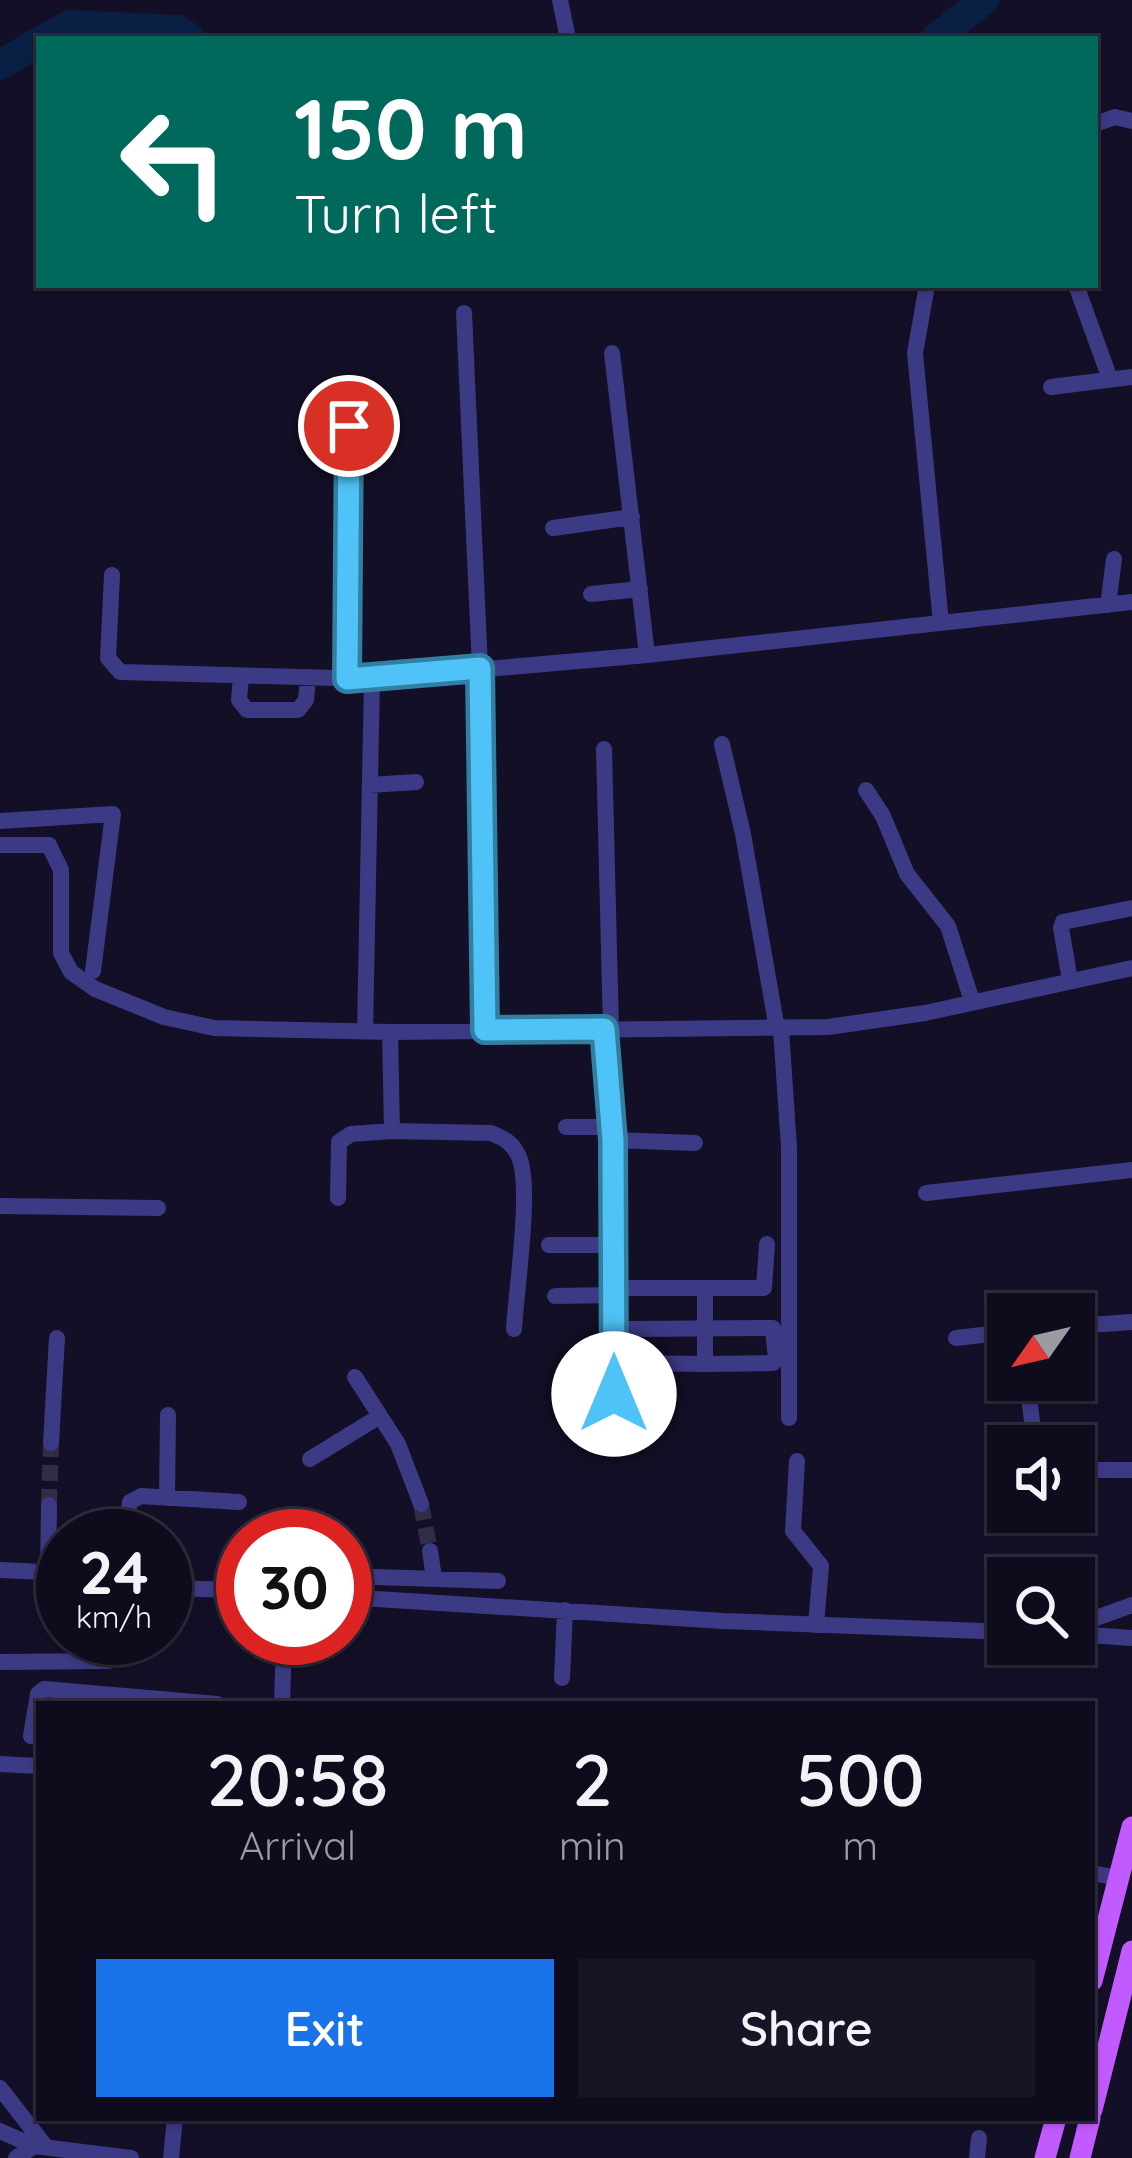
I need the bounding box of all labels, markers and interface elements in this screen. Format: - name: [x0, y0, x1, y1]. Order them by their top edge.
- text: 150 m: [294, 75, 528, 180]
- icon: left: [96, 84, 252, 240]
- text: Turn left: [294, 179, 498, 247]
- pin: [298, 375, 400, 477]
- icon: arrive: [316, 393, 382, 459]
- north arrow: [987, 1293, 1095, 1401]
- map controls: [987, 1293, 1095, 1665]
- position arrow: [551, 1331, 677, 1457]
- button: sound: [987, 1425, 1095, 1533]
- speed limit sign: 30: [216, 1509, 372, 1665]
- text: 24: [79, 1534, 149, 1609]
- button: search: [987, 1557, 1095, 1665]
- text: km/h: [76, 1598, 152, 1636]
- text: 20:58: [207, 1734, 389, 1824]
- text: 2: [572, 1734, 613, 1824]
- text: 500: [796, 1734, 924, 1824]
- text: Arrival: [239, 1821, 356, 1870]
- text: min: [559, 1821, 626, 1870]
- text: m: [842, 1821, 878, 1870]
- button: Exit: [96, 1959, 554, 2097]
- button: Share: [578, 1959, 1035, 2097]

